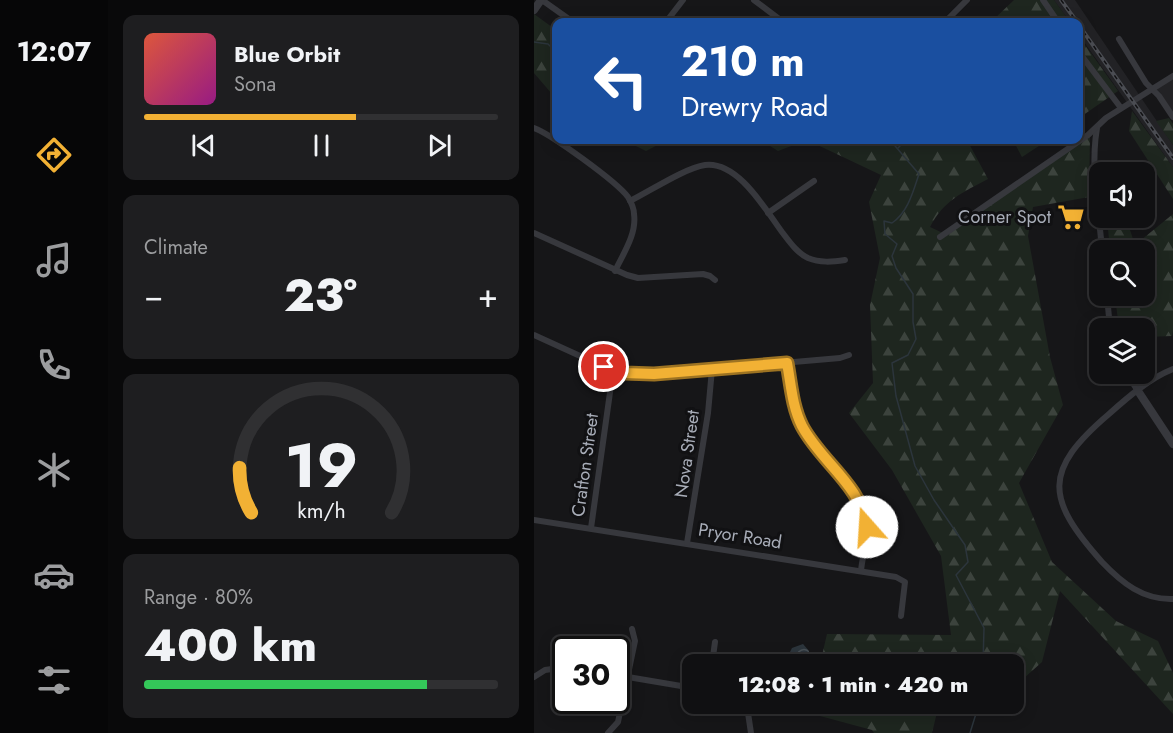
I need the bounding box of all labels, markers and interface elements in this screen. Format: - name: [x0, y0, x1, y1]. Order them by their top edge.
- text: 210 m: [681, 31, 805, 92]
- text: 12:07: [17, 32, 91, 71]
- text: Blue Orbit: [234, 38, 340, 70]
- icon: left: [582, 42, 660, 120]
- text: Sona: [234, 70, 276, 99]
- text: Drewry Road: [681, 87, 828, 126]
- icon: previous: [187, 129, 220, 162]
- icon: pause: [305, 129, 338, 162]
- icon: next: [423, 129, 456, 162]
- icon: directions: [33, 134, 75, 176]
- map controls: [1089, 162, 1155, 384]
- button: sound: [1089, 162, 1155, 228]
- supermarket icon: Corner Spot: [1056, 202, 1086, 232]
- place label: Corner Spot: [958, 204, 1052, 230]
- text: Climate: [144, 233, 208, 262]
- icon: music: [33, 239, 75, 281]
- button: search: [1089, 240, 1155, 306]
- text: 23°: [284, 263, 357, 328]
- text: −: [144, 272, 163, 319]
- text: +: [478, 272, 498, 319]
- button: layers: [1089, 318, 1155, 384]
- pin: [578, 341, 629, 392]
- icon: phone: [33, 344, 75, 386]
- icon: arrive: [587, 350, 620, 383]
- street label: Nova Street: [668, 408, 706, 500]
- street label: Crafton Street: [565, 411, 605, 518]
- text: 19: [284, 420, 358, 510]
- icon: climate: [33, 449, 75, 491]
- position arrow: [835, 495, 899, 559]
- text: km/h: [297, 496, 345, 527]
- street label: Pryor Road: [696, 517, 784, 555]
- icon: car: [33, 554, 75, 596]
- text: Range · 80%: [144, 583, 253, 612]
- text: 400 km: [144, 613, 317, 678]
- speed limit sign: 30: [552, 636, 630, 714]
- icon: filters: [33, 659, 75, 701]
- text: 12:08 · 1 min · 420 m: [738, 668, 968, 700]

